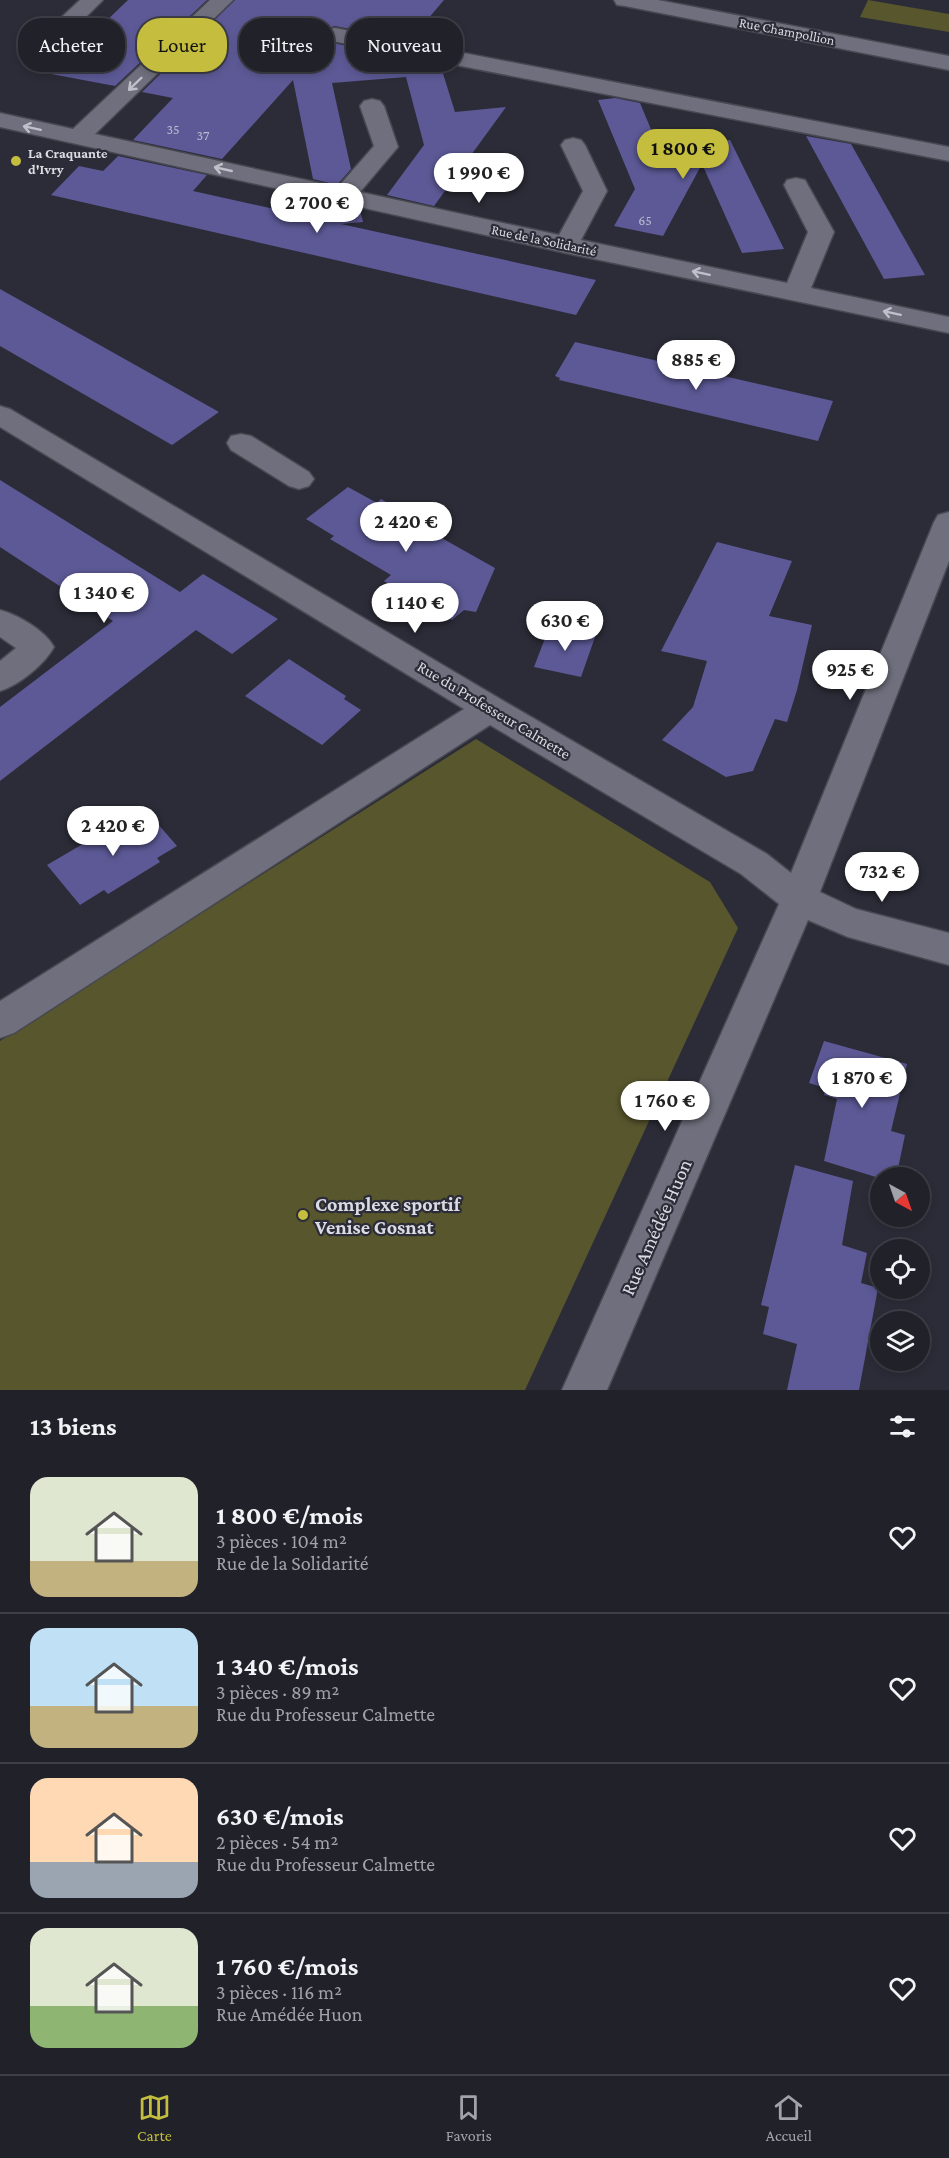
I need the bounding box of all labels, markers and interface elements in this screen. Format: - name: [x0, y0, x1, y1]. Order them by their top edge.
- street label: Rue Champollion: [738, 14, 837, 48]
- chip: Acheter: [18, 18, 125, 72]
- chip: Louer: [137, 18, 227, 72]
- chip: Filtres: [239, 18, 334, 72]
- chip: Nouveau: [346, 18, 463, 72]
- one-way arrow: [127, 77, 142, 91]
- one-way arrow: [23, 121, 42, 133]
- house number: 35: [166, 121, 180, 137]
- house number: 37: [197, 127, 210, 143]
- pin: 1 800 €: [628, 129, 738, 180]
- text: 1 800 €: [651, 137, 715, 159]
- place label: La Craquante d'Ivry: [28, 145, 108, 177]
- pin: 1 990 €: [424, 153, 534, 204]
- marker: La Craquante d'Ivry: [9, 154, 23, 168]
- text: 1 990 €: [448, 161, 510, 183]
- one-way arrow: [214, 163, 233, 175]
- pin: 2 700 €: [262, 183, 372, 234]
- text: 2 700 €: [285, 191, 349, 213]
- house number: 65: [638, 212, 652, 228]
- street label: Rue de la Solidarité: [490, 221, 598, 259]
- one-way arrow: [692, 267, 711, 278]
- one-way arrow: [882, 307, 902, 318]
- pin: 885 €: [654, 340, 738, 391]
- text: 885 €: [671, 348, 721, 370]
- pin: 2 420 €: [351, 502, 461, 553]
- text: 2 420 €: [374, 510, 438, 532]
- pin: 1 340 €: [49, 573, 159, 624]
- text: 1 340 €: [74, 581, 135, 603]
- pin: 1 140 €: [360, 583, 470, 634]
- text: 1 140 €: [386, 591, 444, 613]
- pin: 630 €: [523, 601, 607, 652]
- text: 630 €: [540, 609, 590, 631]
- pin: 925 €: [808, 650, 892, 701]
- street label: Rue du Professeur Calmette: [415, 658, 573, 762]
- text: 925 €: [826, 658, 874, 680]
- pin: 2 420 €: [58, 806, 168, 857]
- text: 2 420 €: [81, 814, 145, 836]
- pin: 732 €: [840, 852, 924, 903]
- text: 732 €: [859, 860, 905, 882]
- pin: 1 870 €: [807, 1058, 917, 1109]
- text: 1 870 €: [832, 1066, 892, 1088]
- pin: 1 760 €: [610, 1081, 720, 1132]
- text: 1 760 €: [635, 1089, 695, 1111]
- street label: Rue Amédée Huon: [616, 1155, 696, 1298]
- north arrow: [870, 1167, 930, 1227]
- map controls: [870, 1167, 930, 1371]
- place label: Complexe sportif Venise Gosnat: [314, 1193, 462, 1238]
- marker: Complexe sportif Venise Gosnat: [296, 1208, 310, 1222]
- button: locate: [870, 1239, 930, 1299]
- button: layers: [870, 1311, 930, 1371]
- icon: filters: [886, 1410, 919, 1443]
- text: 13 biens: [30, 1412, 117, 1441]
- icon: home: [78, 1501, 150, 1573]
- text: 1 800 €/mois: [216, 1501, 363, 1530]
- icon: heart: [886, 1521, 919, 1554]
- text: 3 pièces · 104 m²: [216, 1530, 347, 1552]
- text: Rue de la Solidarité: [216, 1552, 368, 1574]
- icon: home: [78, 1652, 150, 1724]
- text: 1 340 €/mois: [216, 1652, 359, 1681]
- icon: heart: [886, 1672, 919, 1705]
- text: 3 pièces · 89 m²: [216, 1681, 339, 1703]
- text: Rue du Professeur Calmette: [216, 1703, 435, 1725]
- icon: home: [78, 1802, 150, 1874]
- text: 630 €/mois: [216, 1802, 344, 1831]
- icon: heart: [886, 1822, 919, 1855]
- text: 2 pièces · 54 m²: [216, 1831, 338, 1853]
- text: Rue du Professeur Calmette: [216, 1853, 435, 1875]
- icon: home: [78, 1952, 150, 2024]
- text: 1 760 €/mois: [216, 1952, 358, 1981]
- icon: heart: [886, 1972, 919, 2005]
- text: 3 pièces · 116 m²: [216, 1981, 342, 2003]
- text: Rue Amédée Huon: [216, 2003, 362, 2025]
- tab: Carte: [137, 2091, 172, 2144]
- tab: Favoris: [446, 2091, 492, 2144]
- tab: Accueil: [766, 2091, 812, 2144]

